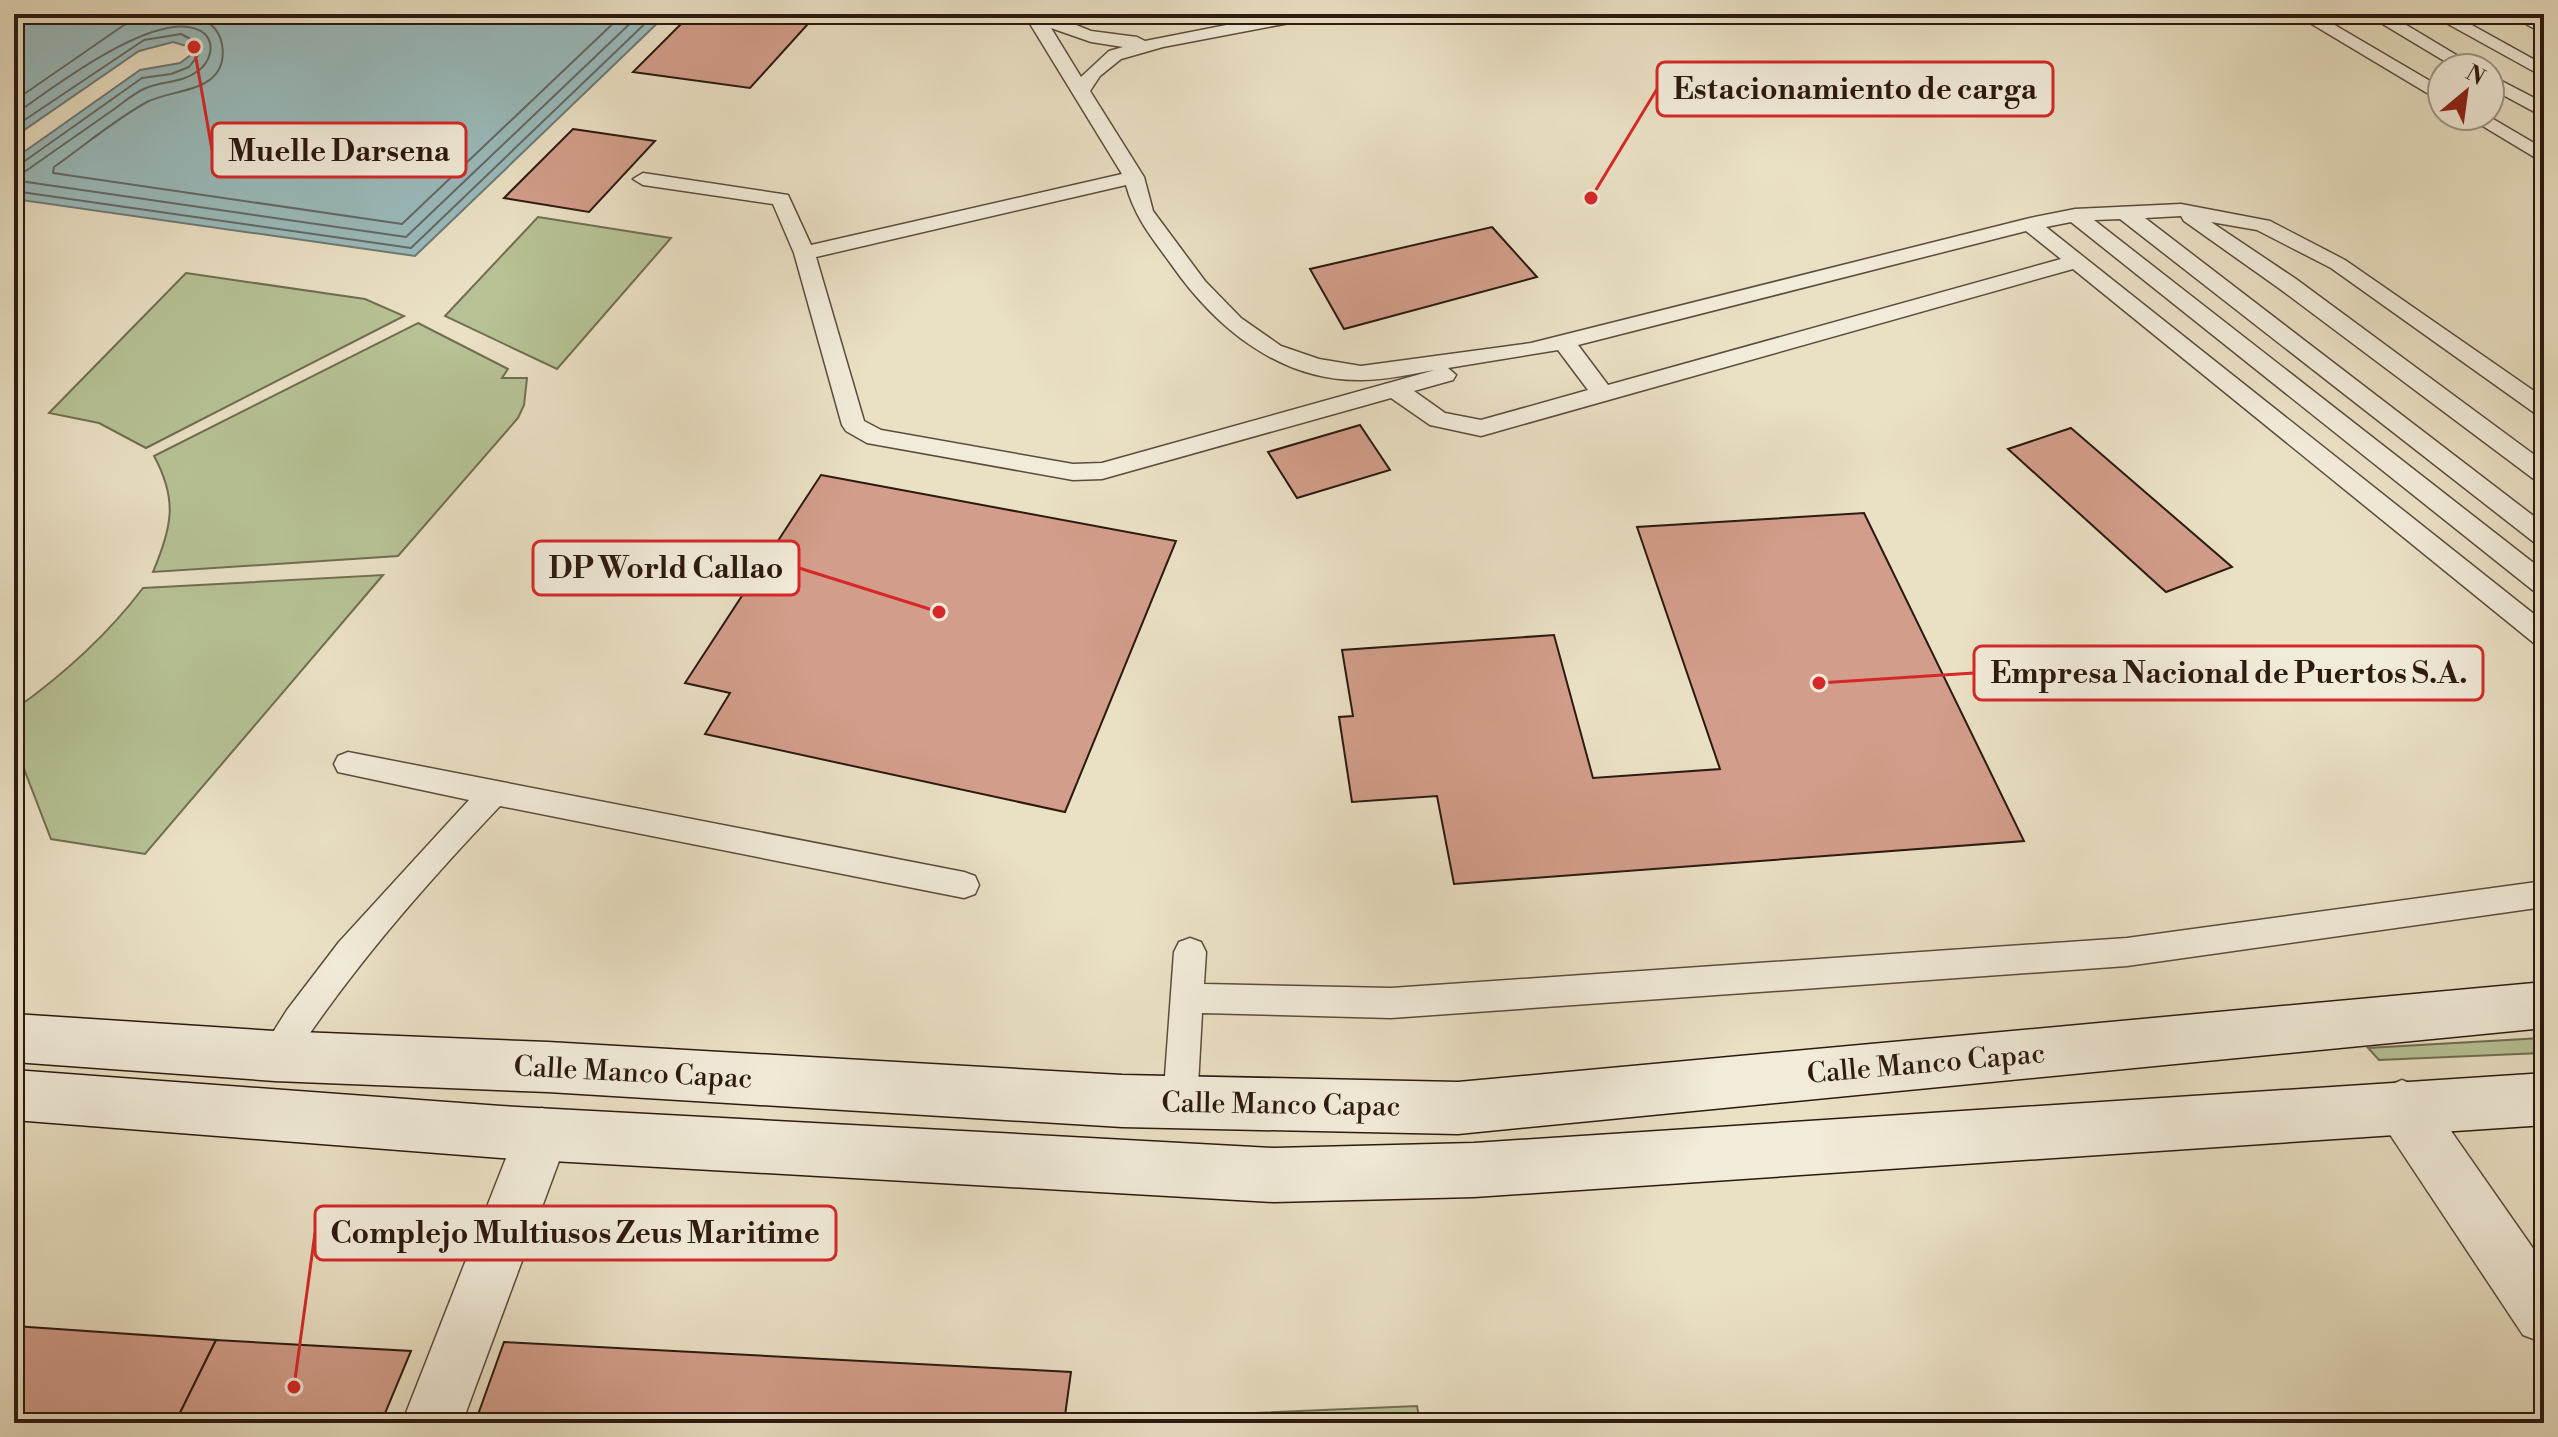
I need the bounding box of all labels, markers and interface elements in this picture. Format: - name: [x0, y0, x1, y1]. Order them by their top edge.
- north arrow: [2426, 52, 2506, 132]
- text: N: [2461, 60, 2490, 92]
- callout: Estacionamiento de carga: [1657, 62, 2053, 116]
- text: Estacionamiento de carga: [1673, 71, 2038, 109]
- callout: Muelle Darsena: [212, 123, 466, 177]
- text: Muelle Darsena: [228, 133, 451, 171]
- callout: DP World Callao: [533, 541, 799, 595]
- text: DP World Callao: [549, 550, 783, 588]
- callout: Empresa Nacional de Puertos S.A.: [1974, 646, 2483, 700]
- text: Empresa Nacional de Puertos S.A.: [1990, 655, 2468, 693]
- street label: Calle Manco Capac: [1805, 1036, 2047, 1092]
- street label: Calle Manco Capac: [513, 1049, 753, 1097]
- street label: Calle Manco Capac: [1161, 1085, 1401, 1125]
- callout: Complejo Multiusos Zeus Maritime: [315, 1206, 836, 1260]
- text: Complejo Multiusos Zeus Maritime: [330, 1215, 820, 1253]

